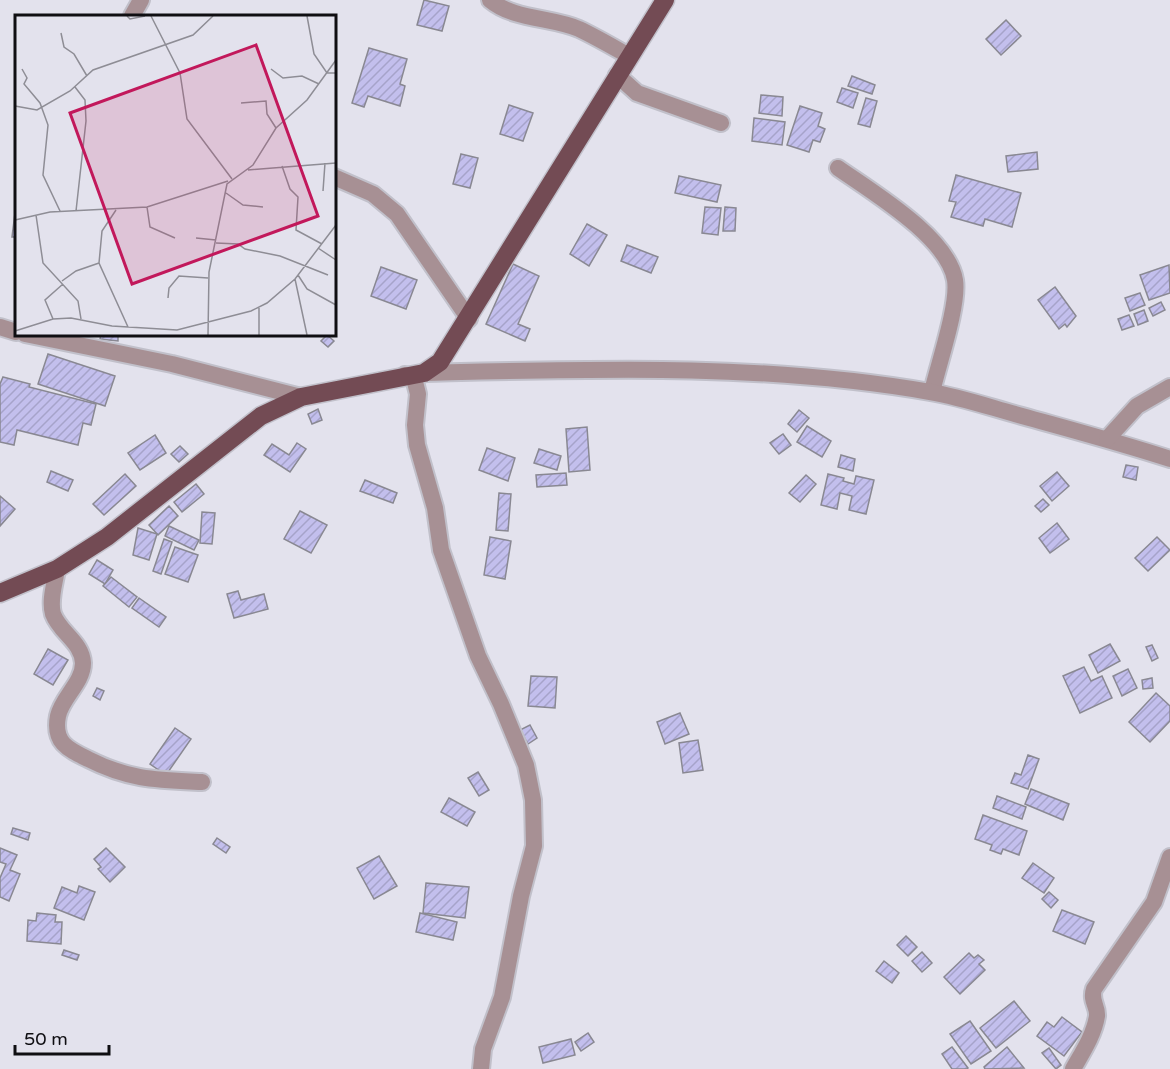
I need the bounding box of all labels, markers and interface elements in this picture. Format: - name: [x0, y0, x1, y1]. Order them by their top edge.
- inset map: [15, 15, 336, 336]
- scale bar: [15, 1018, 110, 1056]
- text: 50 m: [24, 1028, 68, 1050]

